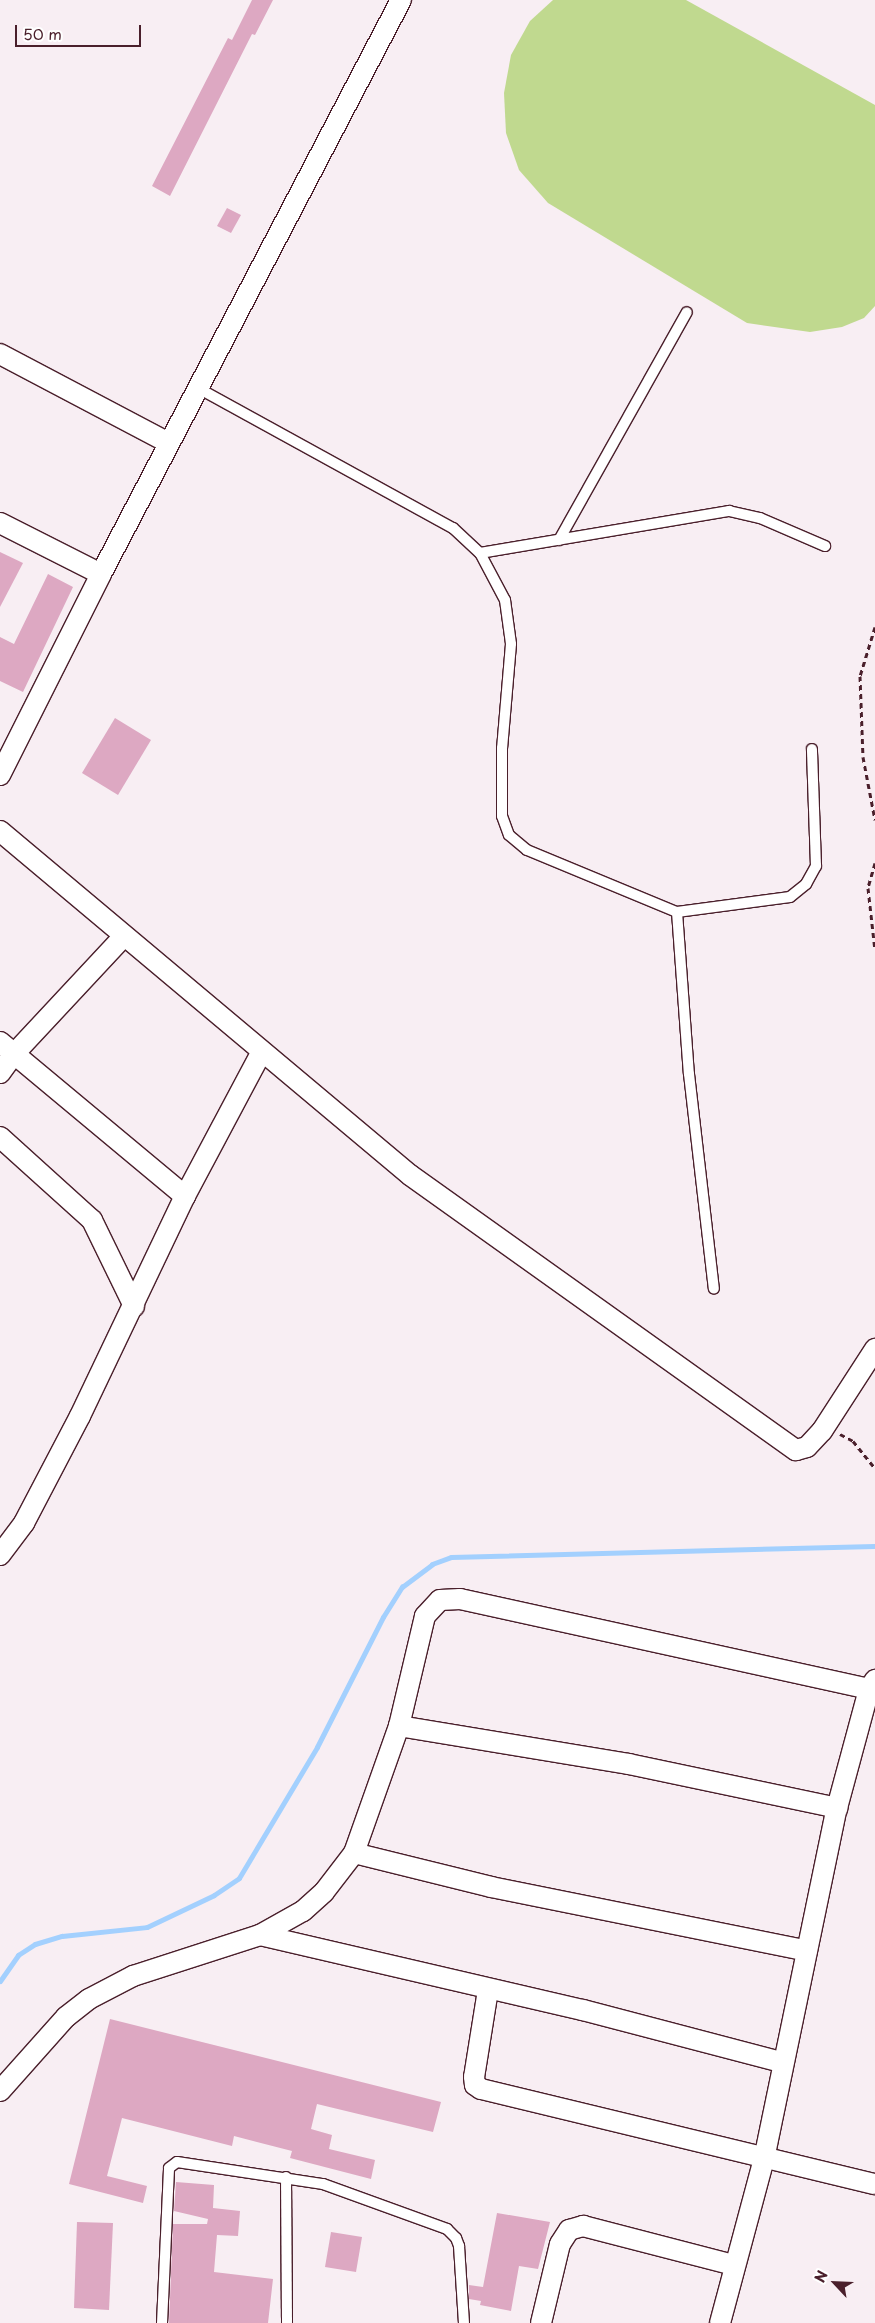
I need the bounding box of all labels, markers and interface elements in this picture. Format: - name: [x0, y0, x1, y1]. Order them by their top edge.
- scale bar: [18, 15, 144, 47]
- text: 50 m: [23, 22, 62, 45]
- north arrow: [810, 2258, 860, 2308]
- text: N: [809, 2267, 833, 2286]

